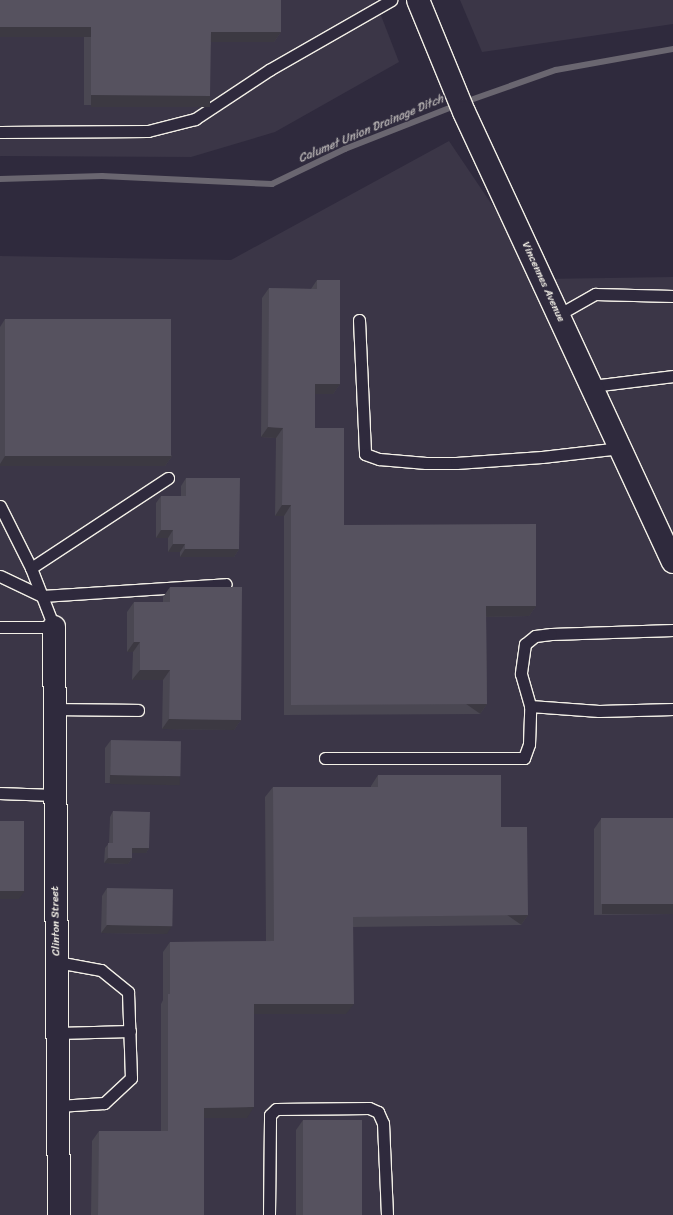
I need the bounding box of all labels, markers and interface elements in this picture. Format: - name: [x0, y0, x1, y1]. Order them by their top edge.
- water label: Calumet Union Drainage Ditch: [296, 92, 446, 166]
- street label: Vincennes Avenue: [519, 240, 567, 324]
- street label: Clinton Street: [49, 886, 63, 956]

